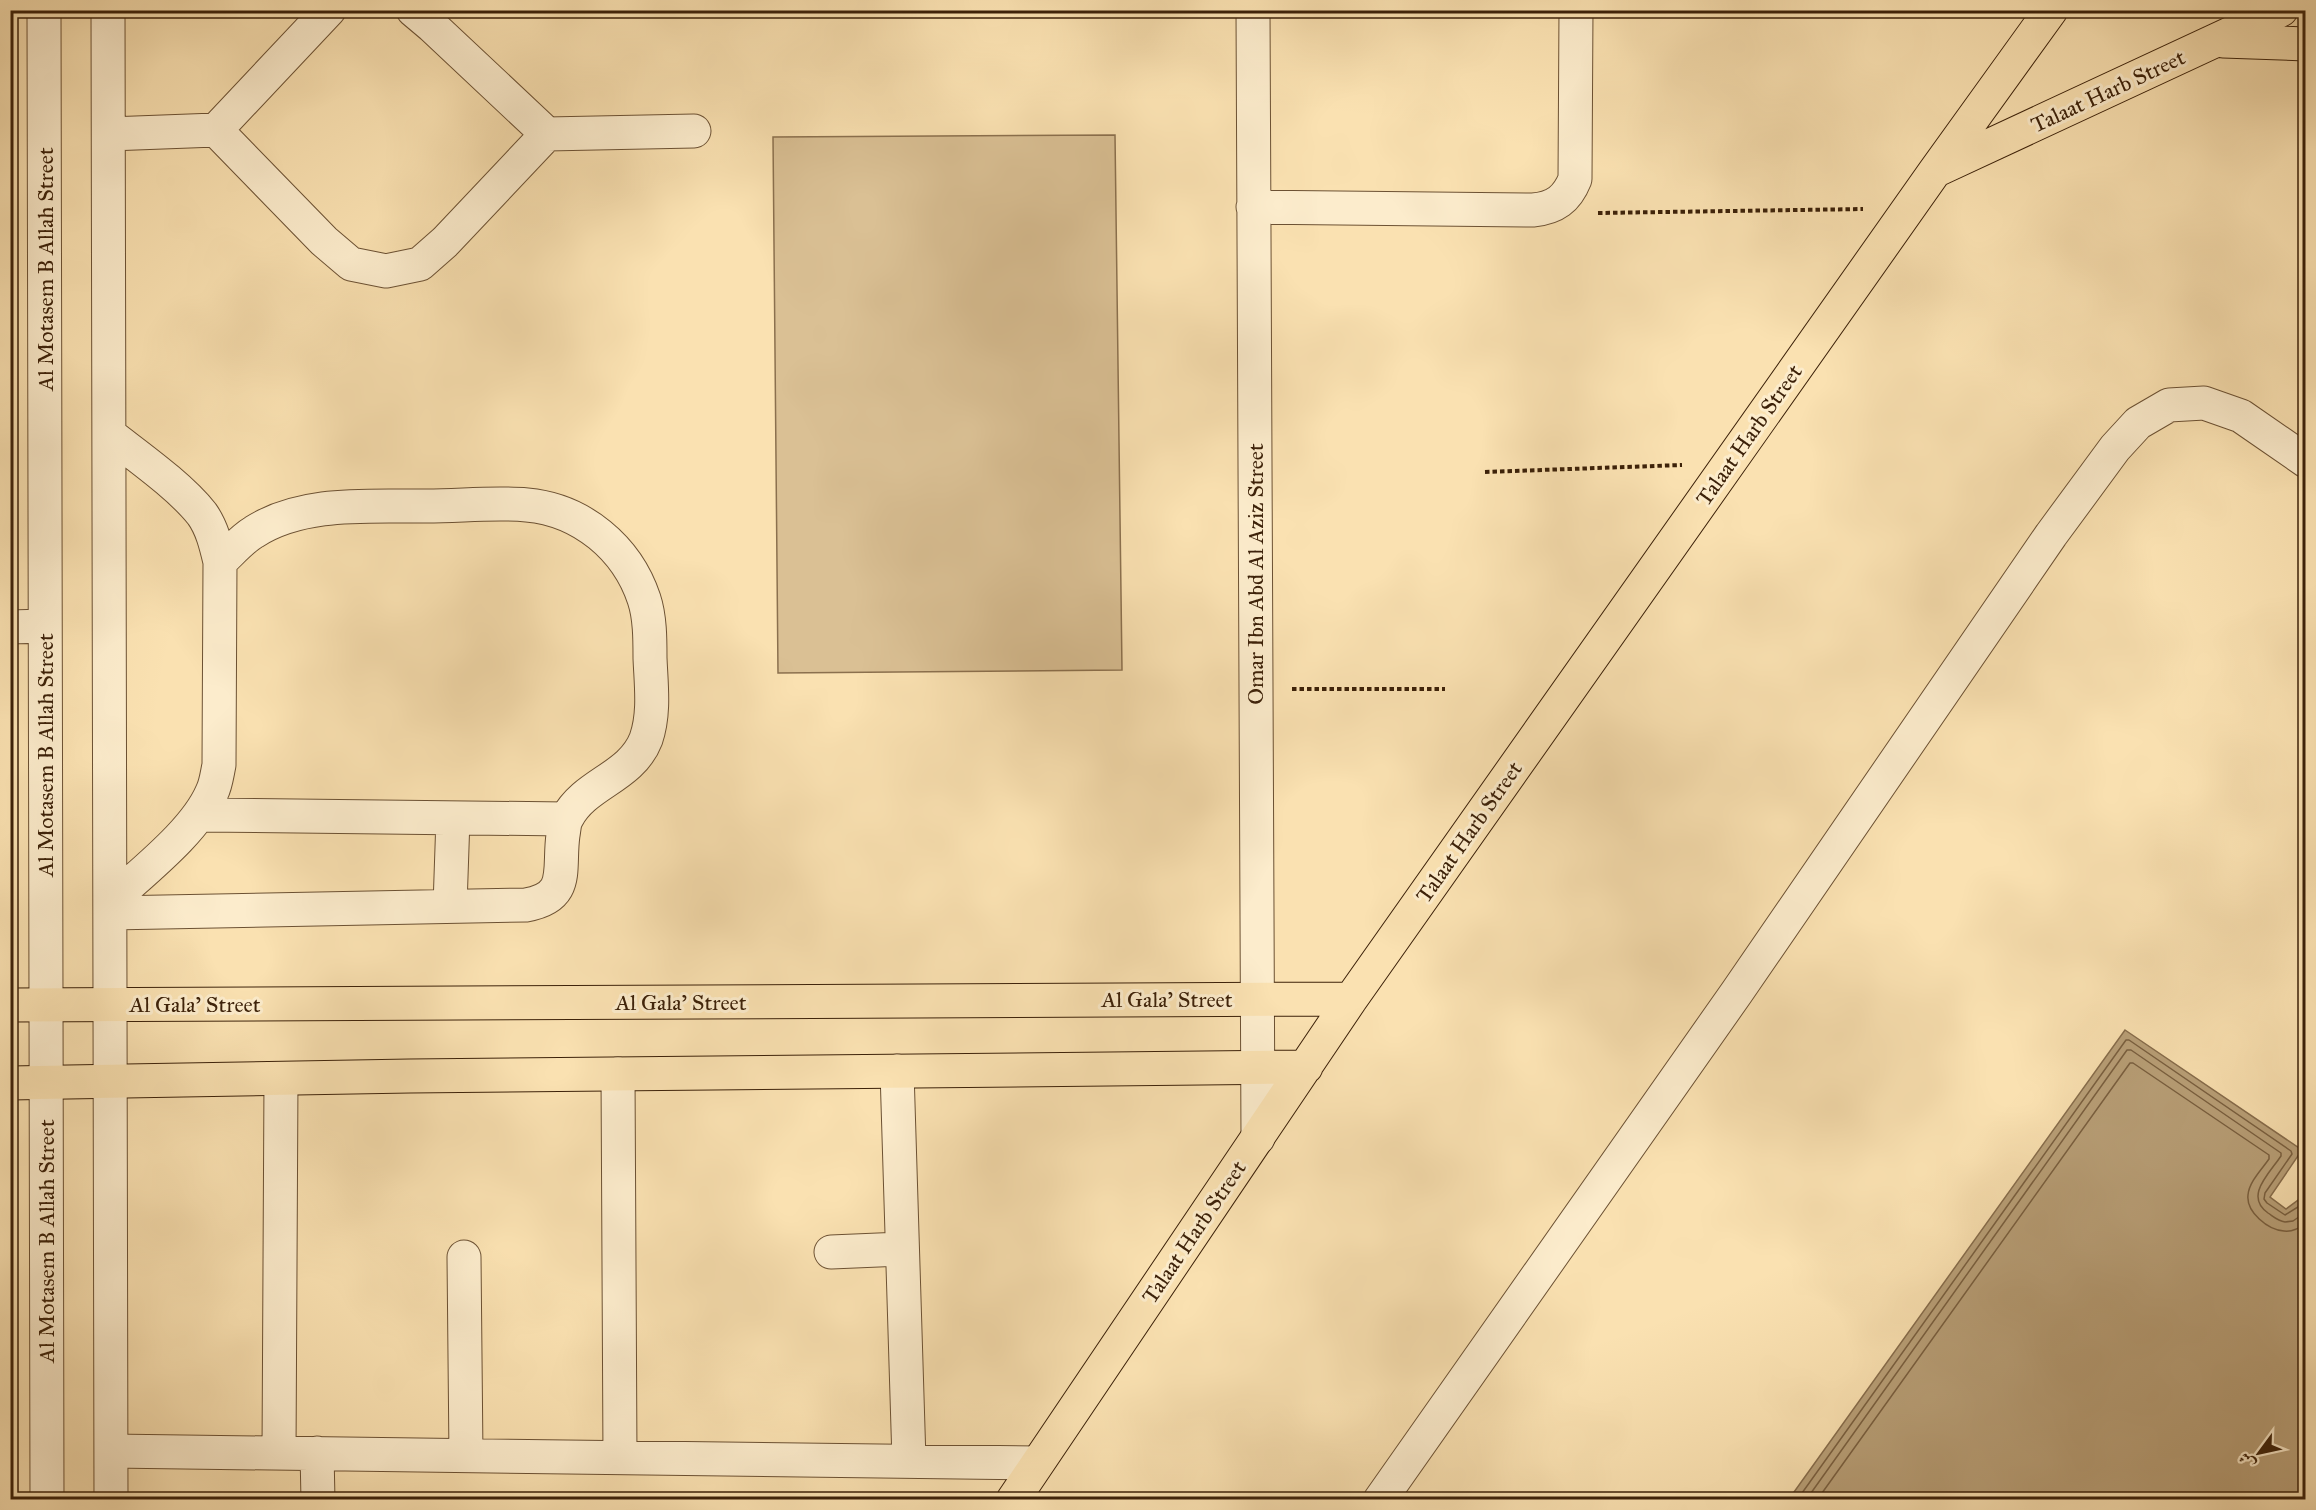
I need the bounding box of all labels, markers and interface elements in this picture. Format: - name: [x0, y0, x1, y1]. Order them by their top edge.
- street label: Talaat Harb Street: [2027, 43, 2189, 138]
- street label: Al Motasem B Allah Street: [32, 147, 59, 392]
- street label: Talaat Harb Street: [1690, 359, 1808, 511]
- street label: Omar Ibn Abd Al Aziz Street: [1242, 443, 1269, 705]
- street label: Al Motasem B Allah Street: [32, 633, 59, 878]
- street label: Talaat Harb Street: [1410, 756, 1528, 908]
- street label: Al Gala' Street: [1101, 986, 1233, 1013]
- street label: Al Gala' Street: [615, 989, 747, 1016]
- street label: Al Gala' Street: [129, 991, 261, 1018]
- street label: Al Motasem B Allah Street: [33, 1119, 60, 1364]
- street label: Talaat Harb Street: [1136, 1155, 1252, 1309]
- north arrow: [2229, 1423, 2289, 1483]
- text: ش: [2235, 1449, 2259, 1473]

